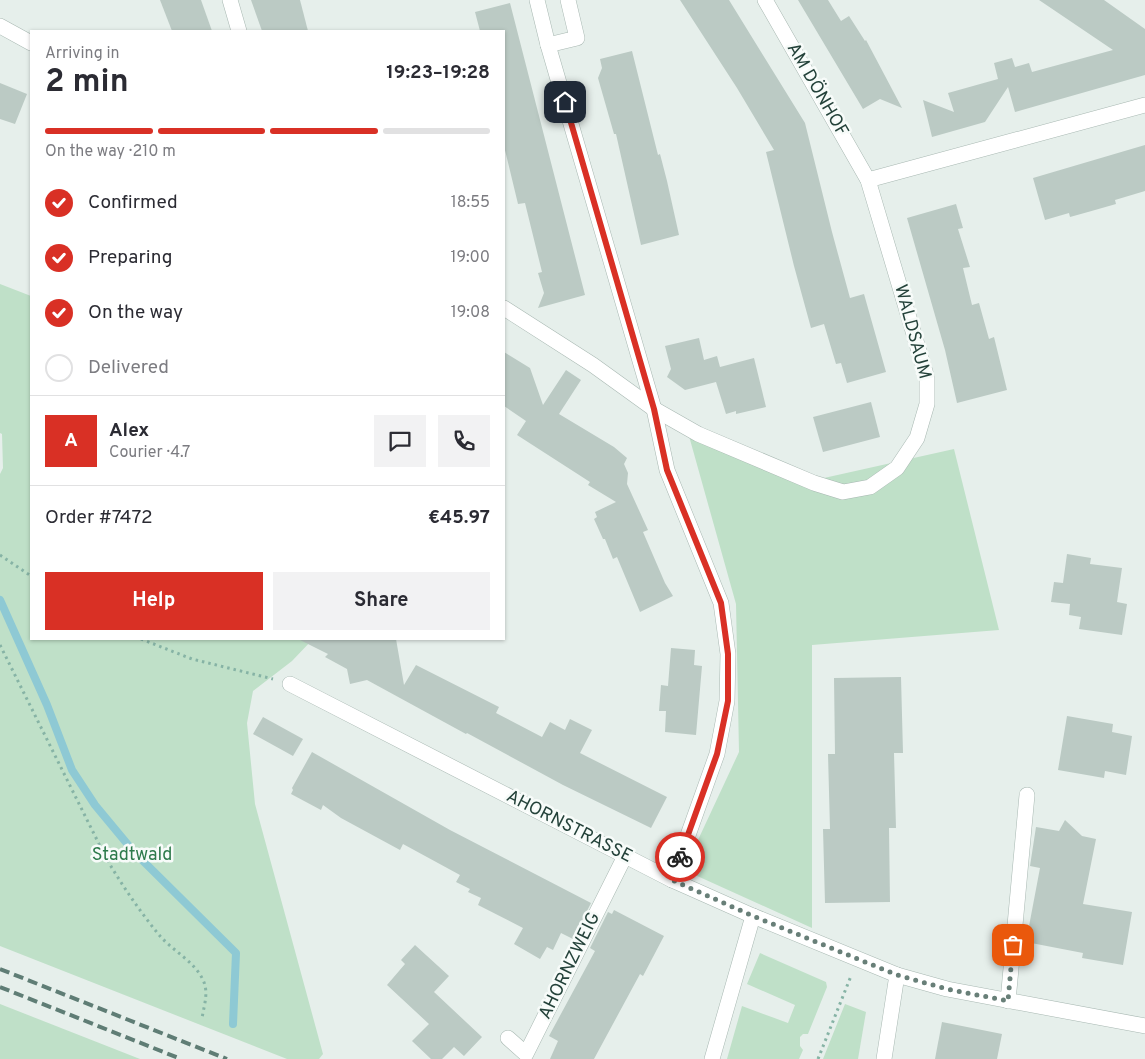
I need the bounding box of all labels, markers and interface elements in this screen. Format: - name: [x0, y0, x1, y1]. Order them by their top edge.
- street label: AM DÖNHOF: [781, 38, 855, 141]
- text: Arriving in: [45, 44, 120, 64]
- text: 19:23–19:28: [386, 61, 490, 85]
- text: 2 min: [45, 63, 129, 103]
- pin: [544, 81, 586, 123]
- icon: home: [551, 88, 579, 116]
- text: On the way · 210 m: [45, 142, 176, 162]
- icon: check: [45, 189, 73, 217]
- text: Confirmed: [88, 191, 178, 215]
- text: 18:55: [451, 193, 490, 213]
- icon: check: [45, 244, 73, 272]
- text: Preparing: [88, 246, 172, 270]
- text: 19:00: [450, 248, 490, 268]
- street label: WALDSAUM: [888, 282, 936, 382]
- icon: check: [45, 299, 73, 327]
- text: On the way: [88, 301, 183, 325]
- text: 19:08: [451, 303, 490, 323]
- text: Delivered: [88, 356, 169, 380]
- button: chat: [374, 415, 426, 467]
- button: phone: [438, 415, 490, 467]
- text: Alex: [109, 419, 149, 443]
- text: A: [64, 429, 78, 453]
- text: Courier · 4.7: [109, 443, 190, 463]
- text: Order #7472: [45, 506, 153, 530]
- text: €45.97: [428, 506, 490, 530]
- button: Help: [45, 572, 263, 630]
- button: Share: [273, 572, 490, 630]
- street label: AHORNSTRASSE: [502, 785, 636, 869]
- courier: [655, 832, 705, 882]
- icon: bike: [666, 843, 694, 871]
- park label: Stadtwald: [92, 844, 172, 867]
- street label: AHORNZWEIG: [534, 909, 606, 1023]
- pin: [992, 924, 1034, 966]
- icon: bag: [999, 931, 1027, 959]

